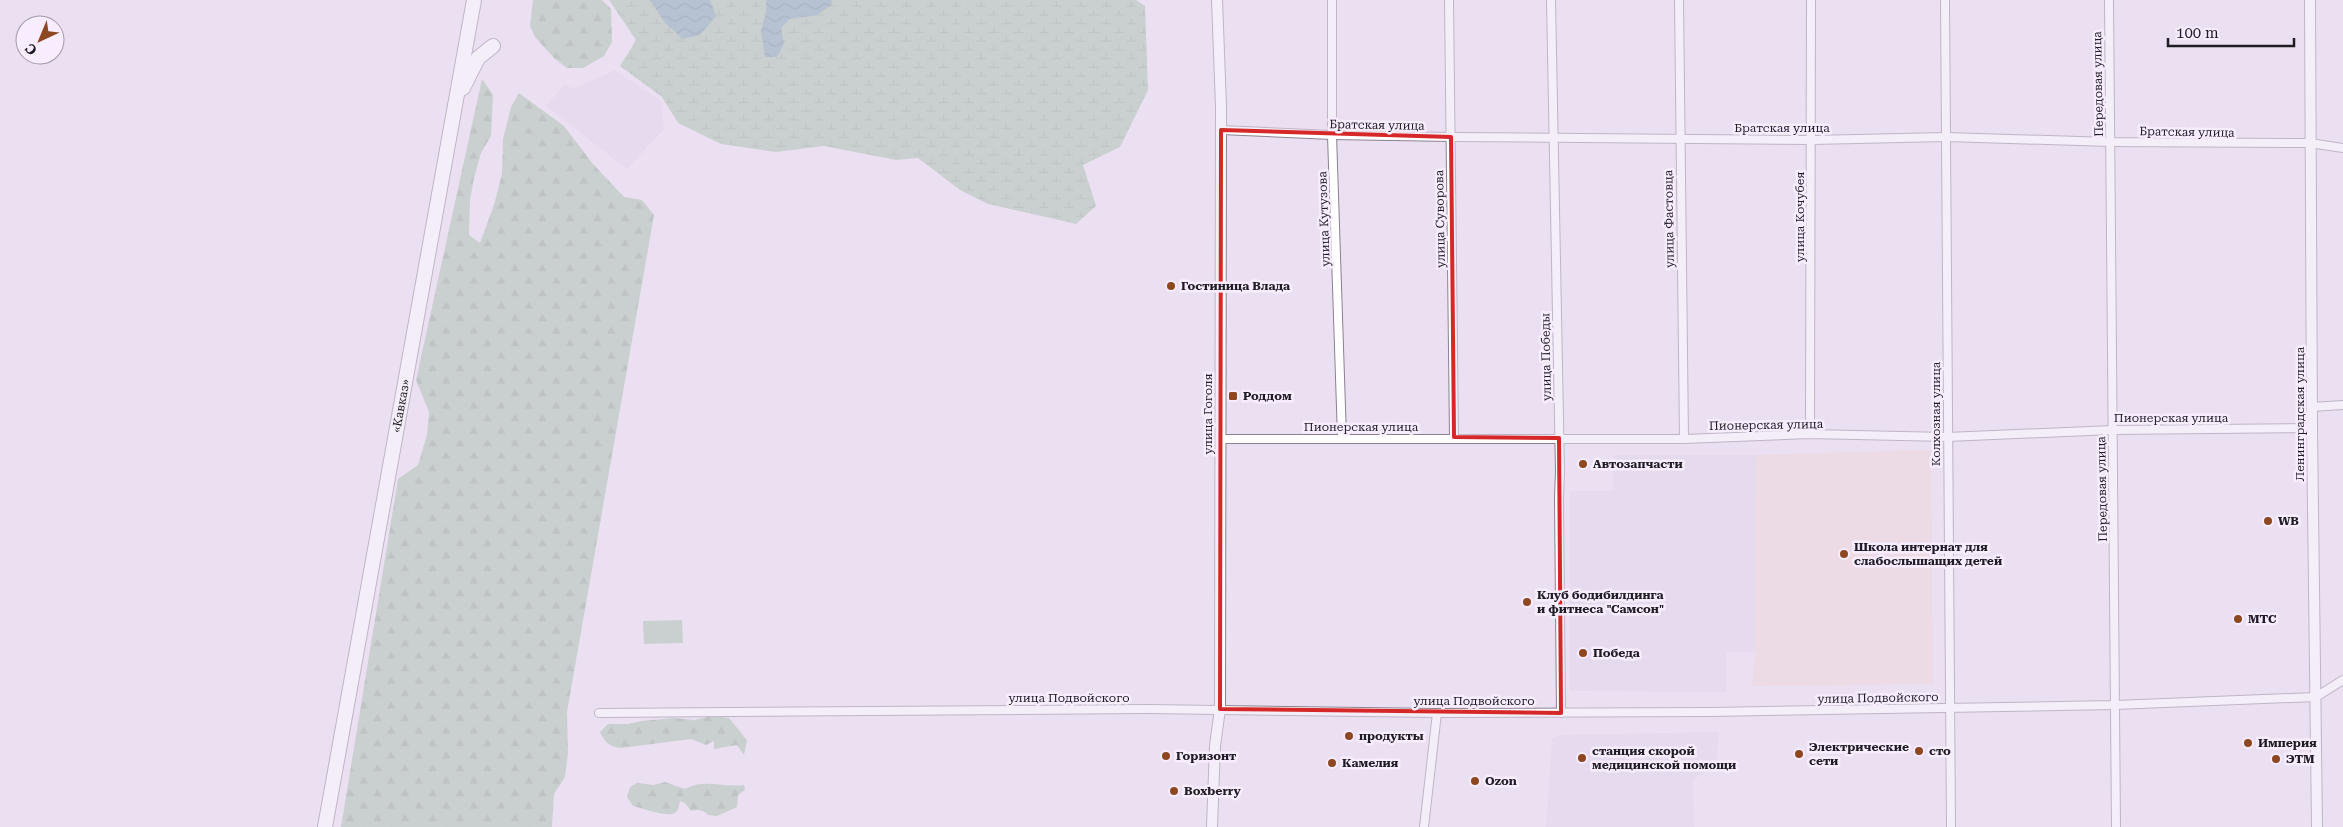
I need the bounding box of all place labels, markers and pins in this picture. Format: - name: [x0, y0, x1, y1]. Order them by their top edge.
- place label: Гостиница Влада: [1181, 279, 1290, 293]
- marker: Гостиница Влада: [1165, 280, 1177, 292]
- place label: Роддом: [1243, 389, 1292, 403]
- marker: Роддом: [1227, 390, 1239, 402]
- place label: Автозапчасти: [1593, 457, 1683, 471]
- marker: Автозапчасти: [1577, 458, 1589, 470]
- place label: WB: [2278, 514, 2299, 528]
- marker: WB: [2262, 515, 2274, 527]
- place label: Школа интернат для слабослышащих детей: [1854, 540, 2002, 568]
- marker: Школа интернат для слабослышащих детей: [1838, 548, 1850, 560]
- place label: Клуб бодибилдинга и фитнеса "Самсон": [1537, 588, 1664, 616]
- marker: Клуб бодибилдинга и фитнеса "Самсон": [1521, 596, 1533, 608]
- place label: МТС: [2248, 612, 2277, 626]
- marker: МТС: [2232, 613, 2244, 625]
- place label: Победа: [1593, 646, 1640, 660]
- marker: Победа: [1577, 647, 1589, 659]
- place label: продукты: [1359, 729, 1424, 743]
- marker: продукты: [1343, 730, 1355, 742]
- place label: Империя: [2258, 736, 2317, 750]
- marker: Империя: [2242, 737, 2254, 749]
- place label: Электрические сети: [1809, 740, 1909, 768]
- place label: станция скорой медицинской помощи: [1592, 744, 1736, 772]
- place label: сто: [1929, 744, 1951, 758]
- marker: сто: [1913, 745, 1925, 757]
- marker: Электрические сети: [1793, 748, 1805, 760]
- place label: Горизонт: [1176, 749, 1236, 763]
- marker: Горизонт: [1160, 750, 1172, 762]
- marker: станция скорой медицинской помощи: [1576, 752, 1588, 764]
- place label: ЭТМ: [2286, 752, 2315, 766]
- marker: ЭТМ: [2270, 753, 2282, 765]
- place label: Камелия: [1342, 756, 1399, 770]
- marker: Камелия: [1326, 757, 1338, 769]
- place label: Ozon: [1485, 774, 1517, 788]
- marker: Ozon: [1469, 775, 1481, 787]
- place label: Boxberry: [1184, 784, 1241, 798]
- marker: Boxberry: [1168, 785, 1180, 797]

